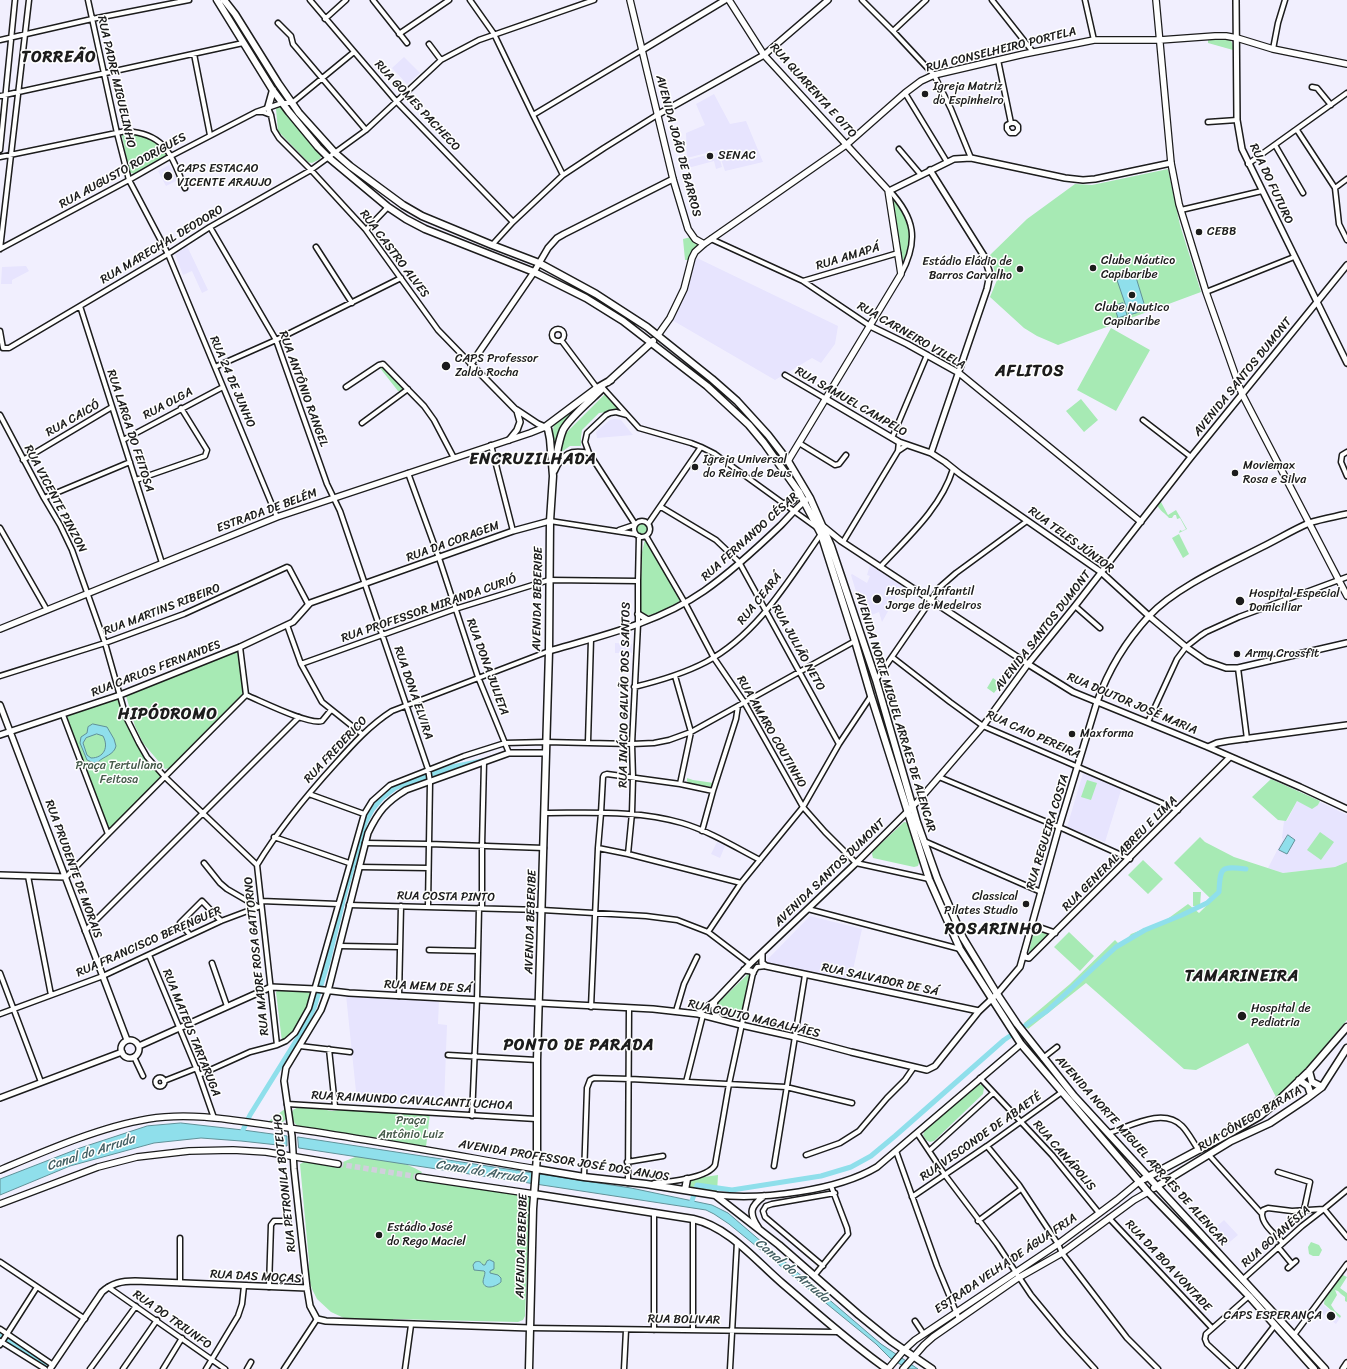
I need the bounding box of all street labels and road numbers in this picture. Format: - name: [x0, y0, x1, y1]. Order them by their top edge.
- street label: RUA PADRE MIGUELINHO: [94, 15, 138, 149]
- street label: RUA CONSELHEIRO PORTELA: [924, 24, 1078, 76]
- street label: RUA QUARENTA E OITO: [767, 41, 859, 141]
- street label: RUA GOMES PACHECO: [371, 57, 463, 155]
- street label: AVENIDA JOÃO DE BARROS: [652, 73, 704, 219]
- street label: RUA AUGUSTO RODRIGUES: [57, 130, 189, 212]
- street label: RUA DO FUTURO: [1246, 141, 1296, 227]
- street label: RUA MARECHAL DEODORO: [98, 203, 226, 287]
- street label: RUA CASTRO ALVES: [356, 207, 432, 301]
- street label: RUA AMAPÁ: [814, 240, 882, 274]
- street label: RUA CARNEIRO VILELA: [854, 299, 968, 373]
- street label: AVENIDA SANTOS DUMONT: [1191, 315, 1295, 439]
- street label: RUA ANTÔNIO RANGEL: [275, 329, 331, 449]
- street label: RUA 24 DE JUNHO: [206, 334, 258, 430]
- street label: RUA SAMUEL CAMPELO: [792, 364, 910, 440]
- street label: RUA LARGA DO FEITOSA: [103, 368, 157, 494]
- street label: RUA OLGA: [141, 385, 195, 423]
- street label: RUA CAICÓ: [43, 398, 103, 440]
- street label: RUA VICENTE PINZON: [20, 443, 90, 555]
- street label: ESTRADA DE BELÉM: [215, 486, 319, 536]
- street label: RUA FERNANDO CÉSAR: [699, 490, 801, 584]
- street label: RUA TELES JÚNIOR: [1025, 504, 1117, 576]
- street label: RUA DA CORAGEM: [404, 518, 502, 566]
- street label: AVENIDA BEBERIBE: [530, 547, 546, 651]
- street label: AVENIDA SANTOS DUMONT: [992, 568, 1094, 694]
- street label: RUA CEARÁ: [735, 570, 785, 628]
- street label: RUA PROFESSOR MIRANDA CURIÓ: [339, 572, 519, 646]
- street label: RUA MARTINS RIBEIRO: [101, 581, 223, 639]
- street label: AVENIDA NORTE MIGUEL ARRAES DE ALENCAR: [852, 590, 938, 834]
- street label: RUA INÁCIO GALVÃO DOS SANTOS: [616, 602, 634, 788]
- street label: RUA JULIÃO NETO: [768, 602, 828, 694]
- street label: RUA DONA JULIETA: [463, 617, 511, 717]
- street label: RUA CARLOS FERNANDES: [89, 638, 223, 700]
- street label: RUA DONA ELVIRA: [390, 644, 436, 742]
- street label: RUA DOUTOR JOSÉ MARIA: [1065, 670, 1199, 738]
- street label: RUA AMARO COUTINHO: [733, 673, 809, 791]
- street label: RUA CAIO PEREIRA: [984, 708, 1082, 762]
- street label: RUA FREDERICO: [301, 714, 371, 786]
- street label: RUA REGUEIRA COSTA: [1024, 773, 1072, 891]
- street label: RUA GENERAL ABREU E LIMA: [1060, 794, 1180, 914]
- street label: RUA PRUDENTE DE MORAIS: [41, 798, 105, 940]
- street label: AVENIDA SANTOS DUMONT: [772, 816, 888, 930]
- street label: AVENIDA BEBERIBE: [522, 870, 540, 974]
- street label: RUA MADRE ROSA GATTORNO: [241, 876, 273, 1036]
- street label: RUA COSTA PINTO: [397, 889, 495, 905]
- street label: RUA FRANCISCO BERENGUER: [74, 903, 224, 981]
- street label: RUA SALVADOR DE SÁ: [820, 961, 940, 999]
- street label: RUA MATEUS TARTARUGA: [159, 967, 223, 1099]
- street label: RUA MEM DE SÁ: [384, 978, 472, 996]
- street label: RUA COUTO MAGALHÃES: [687, 997, 821, 1041]
- street label: AVENIDA NORTE MIGUEL ARRAES DE ALENCAR: [1052, 1053, 1230, 1249]
- street label: RUA CÔNEGO BARATA: [1196, 1083, 1304, 1155]
- street label: RUA RAIMUNDO CAVALCANTI UCHOA: [311, 1089, 513, 1113]
- street label: RUA VISCONDE DE ABAETÉ: [917, 1089, 1045, 1185]
- street label: RUA PETRONILA BOTELHO: [271, 1113, 299, 1253]
- street label: RUA CANÁPOLIS: [1029, 1118, 1099, 1194]
- street label: AVENIDA PROFESSOR JOSÉ DOS ANJOS: [458, 1137, 670, 1185]
- street label: AVENIDA BEBERIBE: [513, 1194, 531, 1298]
- street label: RUA GOIANÉSIA: [1239, 1203, 1313, 1271]
- street label: ESTRADA VELHA DE ÁGUA FRIA: [932, 1211, 1080, 1317]
- street label: RUA DA BOA VONTADE: [1122, 1217, 1214, 1315]
- street label: RUA DAS MOÇAS: [210, 1267, 302, 1287]
- street label: RUA DO TRIUNFO: [130, 1287, 214, 1353]
- street label: RUA BOLIVAR: [648, 1312, 720, 1328]

